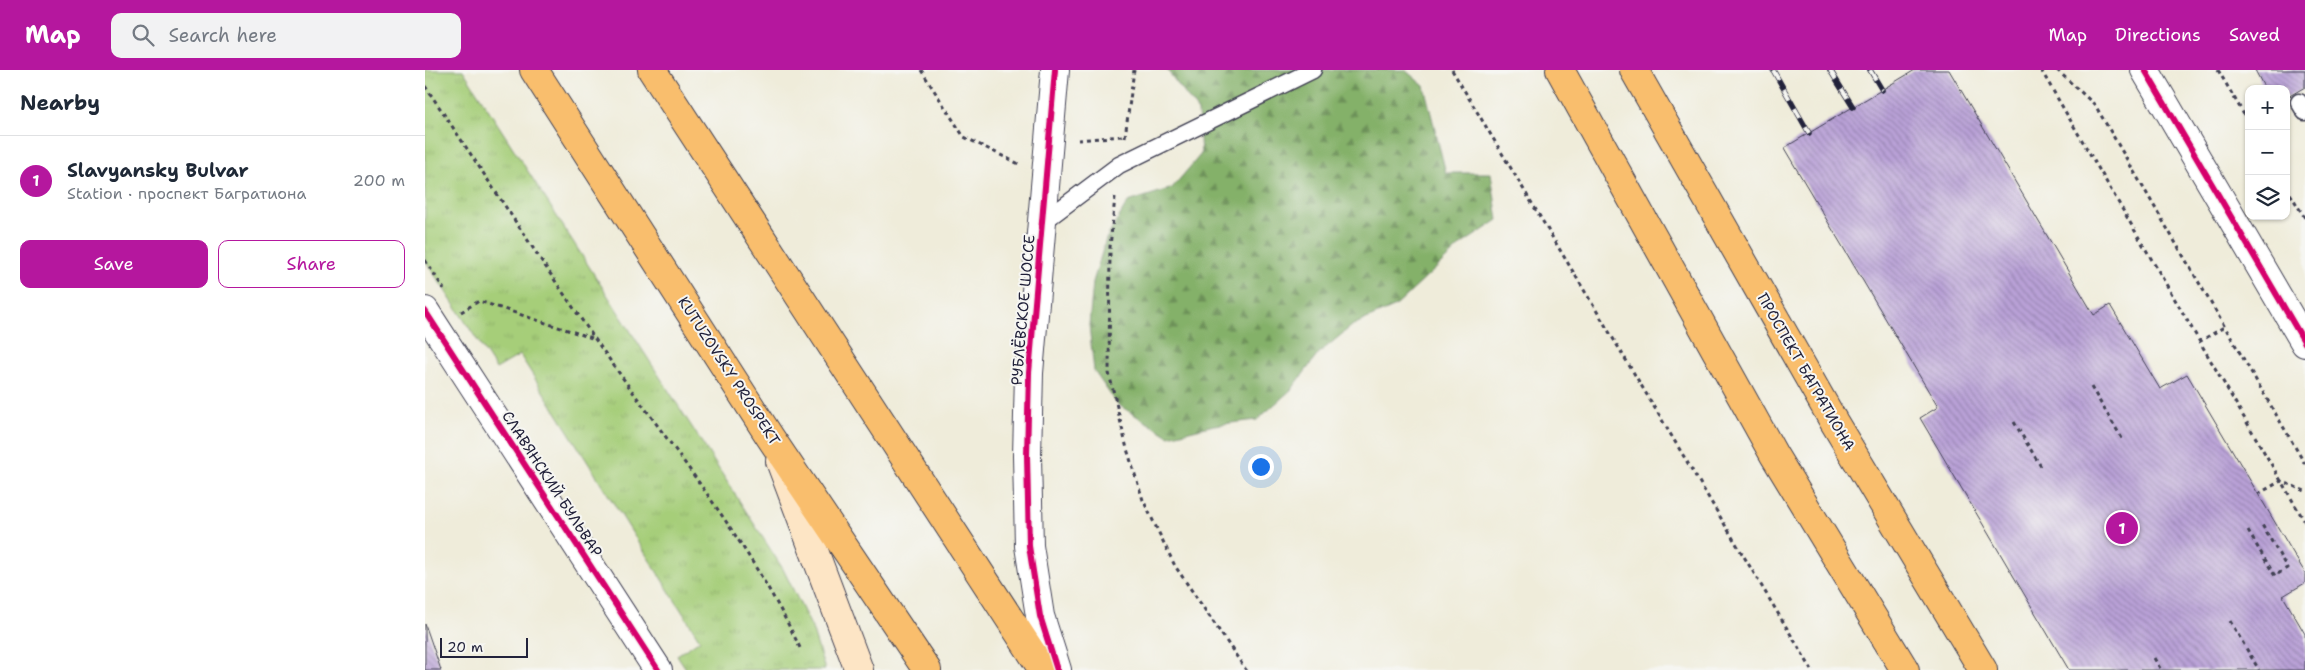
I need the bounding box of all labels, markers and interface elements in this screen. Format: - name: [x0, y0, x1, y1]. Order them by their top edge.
- search box: [111, 13, 461, 58]
- text: Map: [25, 19, 81, 51]
- icon: search: [129, 21, 157, 49]
- text: Search here: [169, 23, 277, 48]
- text: Map: [2049, 23, 2087, 47]
- text: Directions: [2115, 23, 2201, 47]
- text: Saved: [2229, 23, 2280, 47]
- map controls: [2245, 85, 2290, 220]
- button: +: [2245, 85, 2290, 130]
- text: Nearby: [20, 89, 100, 117]
- button: −: [2245, 130, 2290, 175]
- text: Slavyansky Bulvar: [67, 158, 249, 183]
- text: 1: [32, 170, 40, 191]
- text: 200 m: [353, 170, 405, 191]
- button: layers: [2245, 175, 2290, 220]
- text: Station · проспект Багратиона: [67, 183, 306, 204]
- street label: РУБЛЁВСКОЕ ШОССЕ: [1006, 234, 1040, 386]
- button: Save: [20, 240, 208, 288]
- button: Share: [218, 240, 405, 288]
- street label: ПРОСПЕКТ БАГРАТИОНА: [1753, 290, 1859, 455]
- street label: KUTUZOVSKY PROSPEKT: [673, 293, 785, 449]
- street label: СЛАВЯНСКИЙ БУЛЬВАР: [497, 407, 608, 561]
- your location: [1248, 454, 1274, 480]
- pin: 1: [2106, 509, 2138, 547]
- scale bar: [440, 635, 527, 658]
- text: 20 m: [447, 638, 483, 656]

